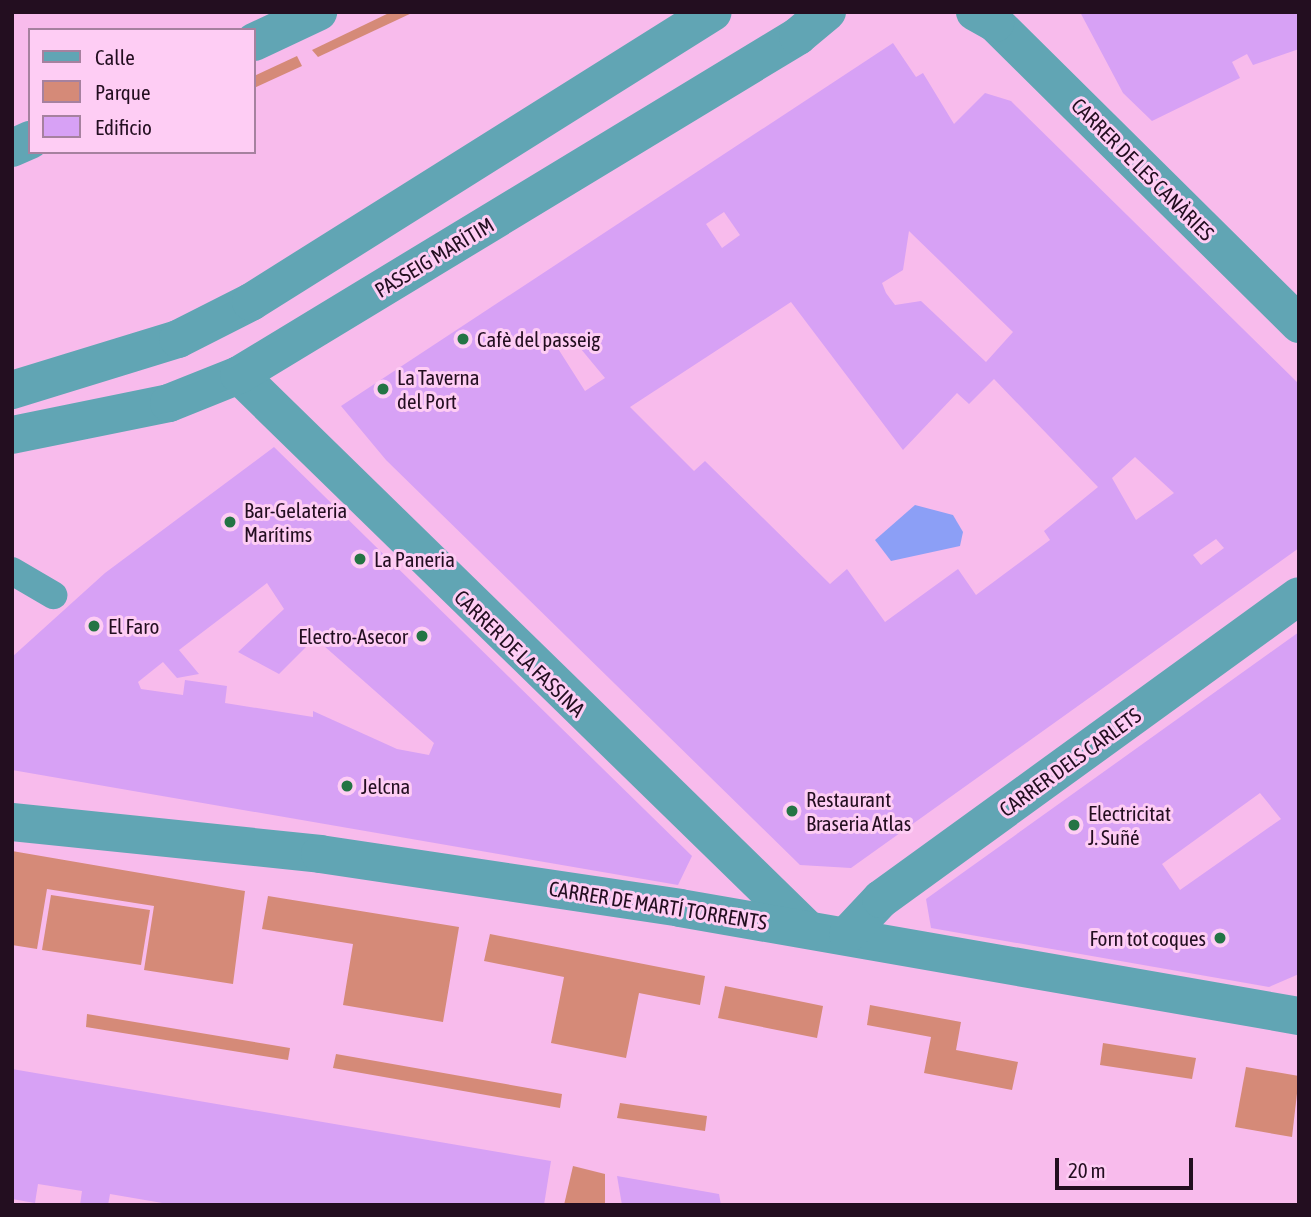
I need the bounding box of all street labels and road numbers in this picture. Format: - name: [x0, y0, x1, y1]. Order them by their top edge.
- street label: CARRER DE LES CANÀRIES: [1066, 92, 1220, 246]
- street label: PASSEIG MARÍTIM: [370, 212, 498, 302]
- street label: CARRER DE LA FASSINA: [449, 584, 591, 722]
- street label: CARRER DELS CARLETS: [994, 702, 1146, 822]
- street label: CARRER DE MARTÍ TORRENTS: [547, 875, 769, 935]

